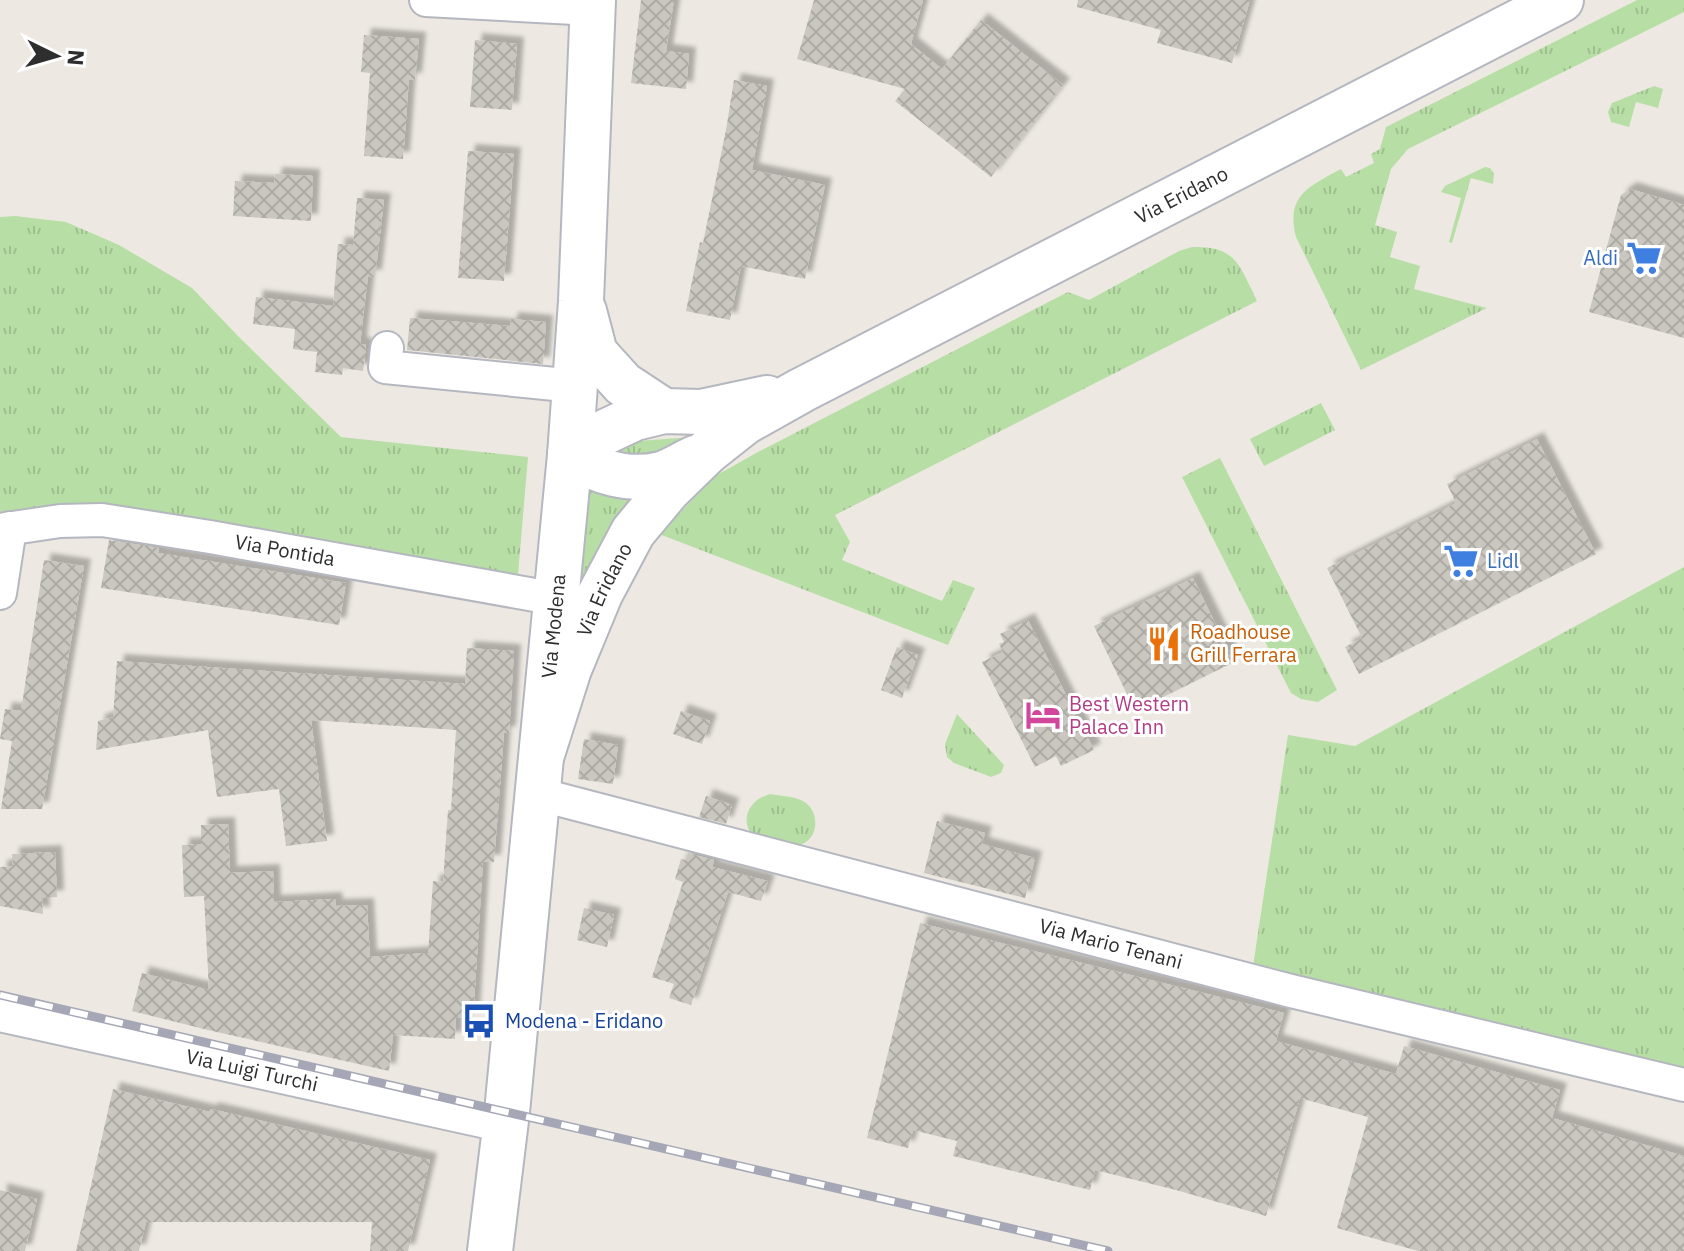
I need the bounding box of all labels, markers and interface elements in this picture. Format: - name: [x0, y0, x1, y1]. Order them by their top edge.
- north arrow: [16, 16, 96, 96]
- text: N: [61, 49, 92, 67]
- street label: Via Eridano: [1130, 159, 1232, 230]
- supermarket icon: Aldi: [1625, 239, 1663, 277]
- place label: Aldi: [1583, 244, 1618, 271]
- street label: Via Pontida: [233, 528, 337, 572]
- street label: Via Eridano: [570, 538, 638, 641]
- supermarket icon: Lidl: [1442, 542, 1480, 580]
- place label: Lidl: [1487, 547, 1519, 574]
- street label: Via Modena: [535, 572, 572, 680]
- place label: Roadhouse Grill Ferrara: [1190, 618, 1297, 668]
- restaurant icon: Roadhouse Grill Ferrara: [1145, 625, 1183, 663]
- place label: Best Western Palace Inn: [1069, 690, 1189, 740]
- hotel icon: Best Western Palace Inn: [1024, 696, 1062, 734]
- street label: Via Mario Tenani: [1036, 912, 1186, 975]
- bus stop icon: Modena - Eridano: [460, 1002, 498, 1040]
- place label: Modena - Eridano: [505, 1007, 663, 1034]
- street label: Via Luigi Turchi: [183, 1042, 321, 1098]

